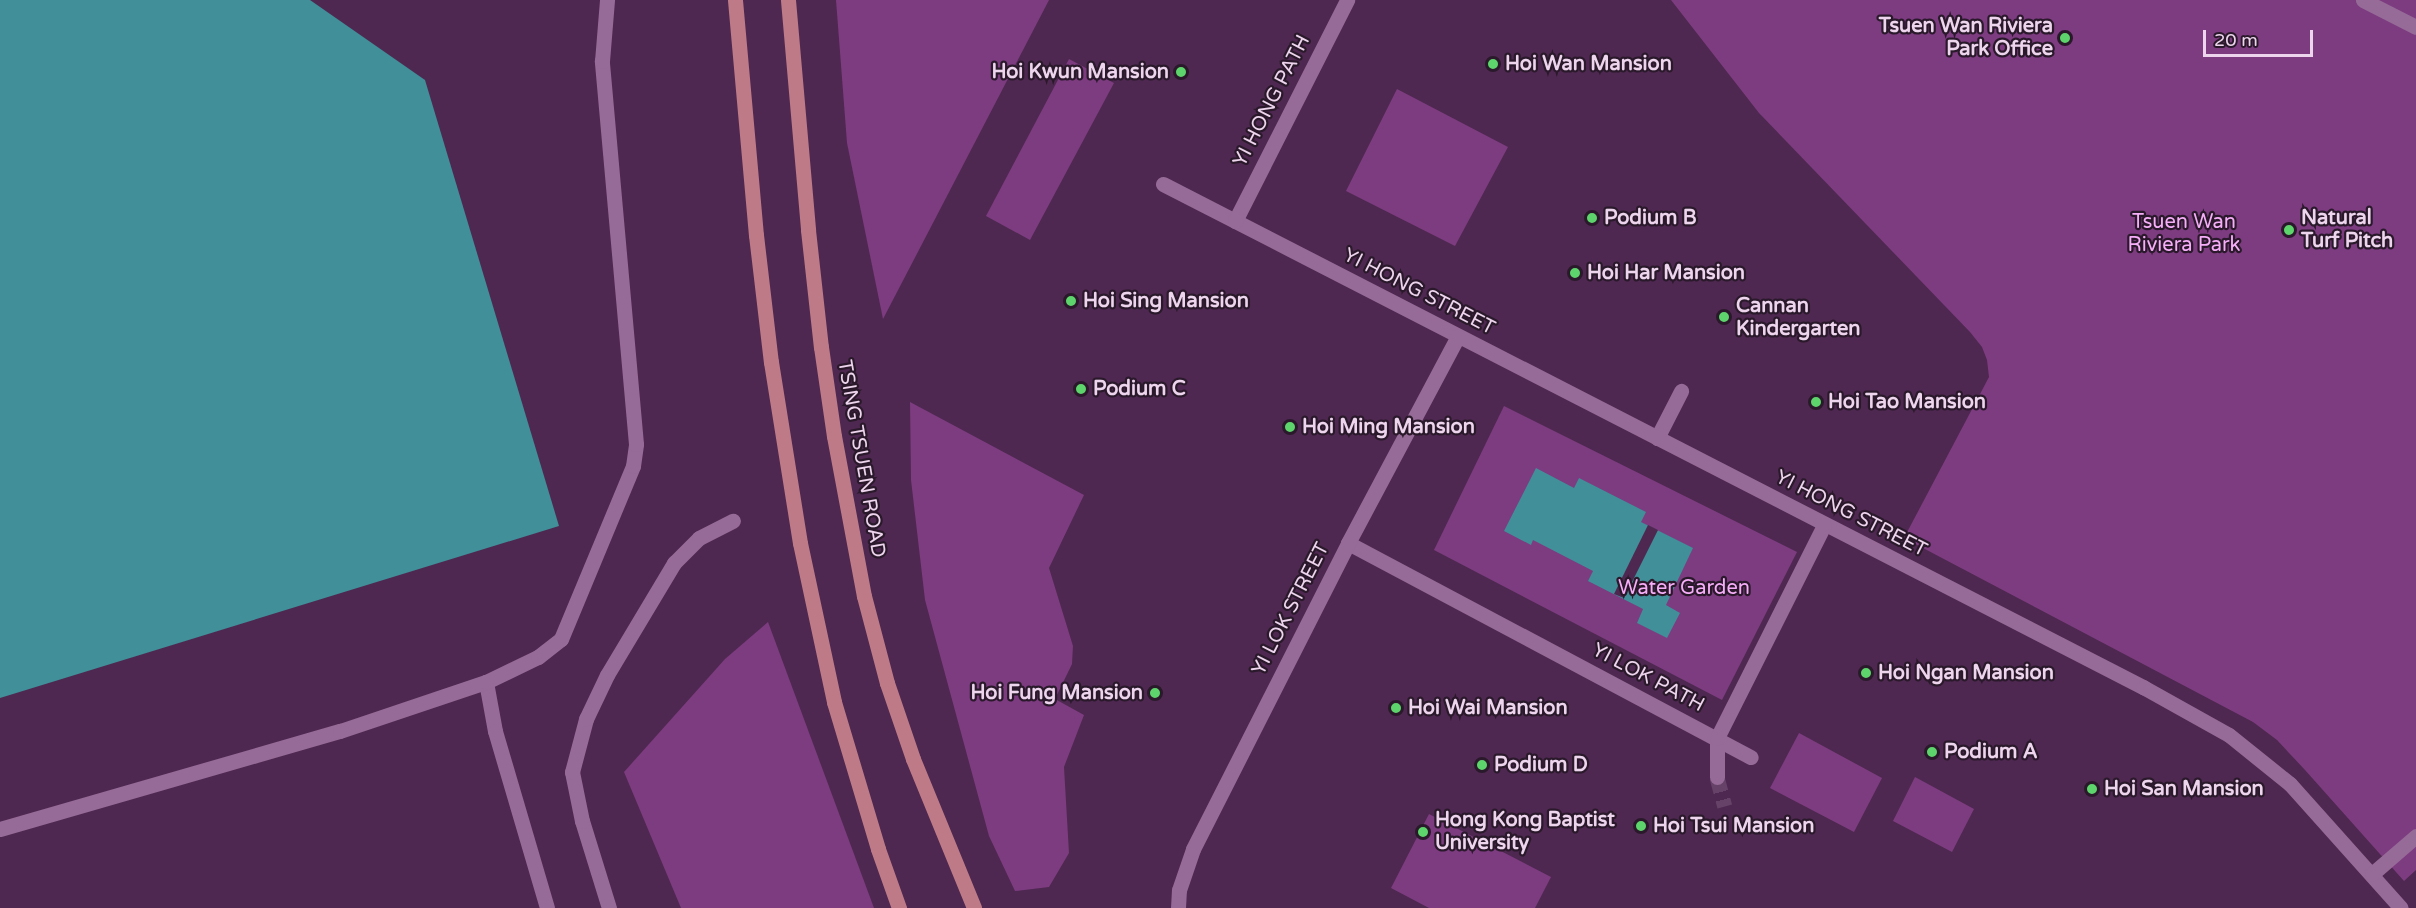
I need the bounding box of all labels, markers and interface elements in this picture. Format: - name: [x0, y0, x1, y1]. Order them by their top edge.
- place label: Tsuen Wan Riviera Park Office: [1879, 14, 2053, 61]
- scale bar: [2206, 18, 2316, 56]
- text: 20 m: [2214, 29, 2258, 51]
- street label: YI HONG PATH: [1228, 31, 1316, 171]
- marker: Tsuen Wan Riviera Park Office: [2058, 31, 2072, 45]
- place label: Hoi Wan Mansion: [1505, 52, 1672, 76]
- marker: Hoi Wan Mansion: [1486, 57, 1500, 71]
- place label: Hoi Kwun Mansion: [991, 60, 1169, 84]
- marker: Hoi Kwun Mansion: [1174, 65, 1188, 79]
- place label: Podium B: [1604, 206, 1697, 230]
- place label: Natural Turf Pitch: [2301, 207, 2393, 254]
- park label: Tsuen Wan Riviera Park: [2128, 210, 2240, 257]
- marker: Podium B: [1585, 211, 1599, 225]
- marker: Natural Turf Pitch: [2282, 223, 2296, 237]
- street label: YI HONG STREET: [1339, 243, 1499, 341]
- place label: Hoi Har Mansion: [1587, 261, 1745, 285]
- marker: Hoi Har Mansion: [1568, 266, 1582, 280]
- place label: Hoi Sing Mansion: [1083, 289, 1249, 313]
- marker: Hoi Sing Mansion: [1064, 294, 1078, 308]
- place label: Cannan Kindergarten: [1736, 294, 1860, 341]
- marker: Cannan Kindergarten: [1717, 310, 1731, 324]
- street label: TSING TSUEN ROAD: [832, 358, 890, 560]
- place label: Podium C: [1093, 377, 1186, 401]
- marker: Podium C: [1074, 382, 1088, 396]
- place label: Hoi Tao Mansion: [1828, 390, 1986, 414]
- marker: Hoi Tao Mansion: [1809, 395, 1823, 409]
- place label: Hoi Ming Mansion: [1302, 415, 1475, 439]
- marker: Hoi Ming Mansion: [1283, 420, 1297, 434]
- street label: YI HONG STREET: [1771, 465, 1931, 563]
- street label: YI LOK STREET: [1247, 539, 1335, 679]
- park label: Water Garden: [1618, 576, 1750, 600]
- street label: YI LOK PATH: [1588, 638, 1708, 718]
- place label: Hoi Ngan Mansion: [1878, 661, 2054, 685]
- marker: Hoi Ngan Mansion: [1859, 666, 1873, 680]
- place label: Hoi Fung Mansion: [971, 681, 1143, 705]
- marker: Hoi Fung Mansion: [1148, 686, 1162, 700]
- place label: Hoi Wai Mansion: [1408, 696, 1568, 720]
- marker: Hoi Wai Mansion: [1389, 701, 1403, 715]
- place label: Podium A: [1944, 740, 2038, 764]
- marker: Podium A: [1925, 745, 1939, 759]
- place label: Podium D: [1494, 753, 1588, 777]
- marker: Podium D: [1475, 758, 1489, 772]
- place label: Hoi San Mansion: [2104, 777, 2264, 801]
- marker: Hoi San Mansion: [2085, 782, 2099, 796]
- place label: Hong Kong Baptist University: [1435, 808, 1615, 855]
- place label: Hoi Tsui Mansion: [1653, 814, 1814, 838]
- marker: Hoi Tsui Mansion: [1634, 819, 1648, 833]
- marker: Hong Kong Baptist University: [1416, 825, 1430, 839]

